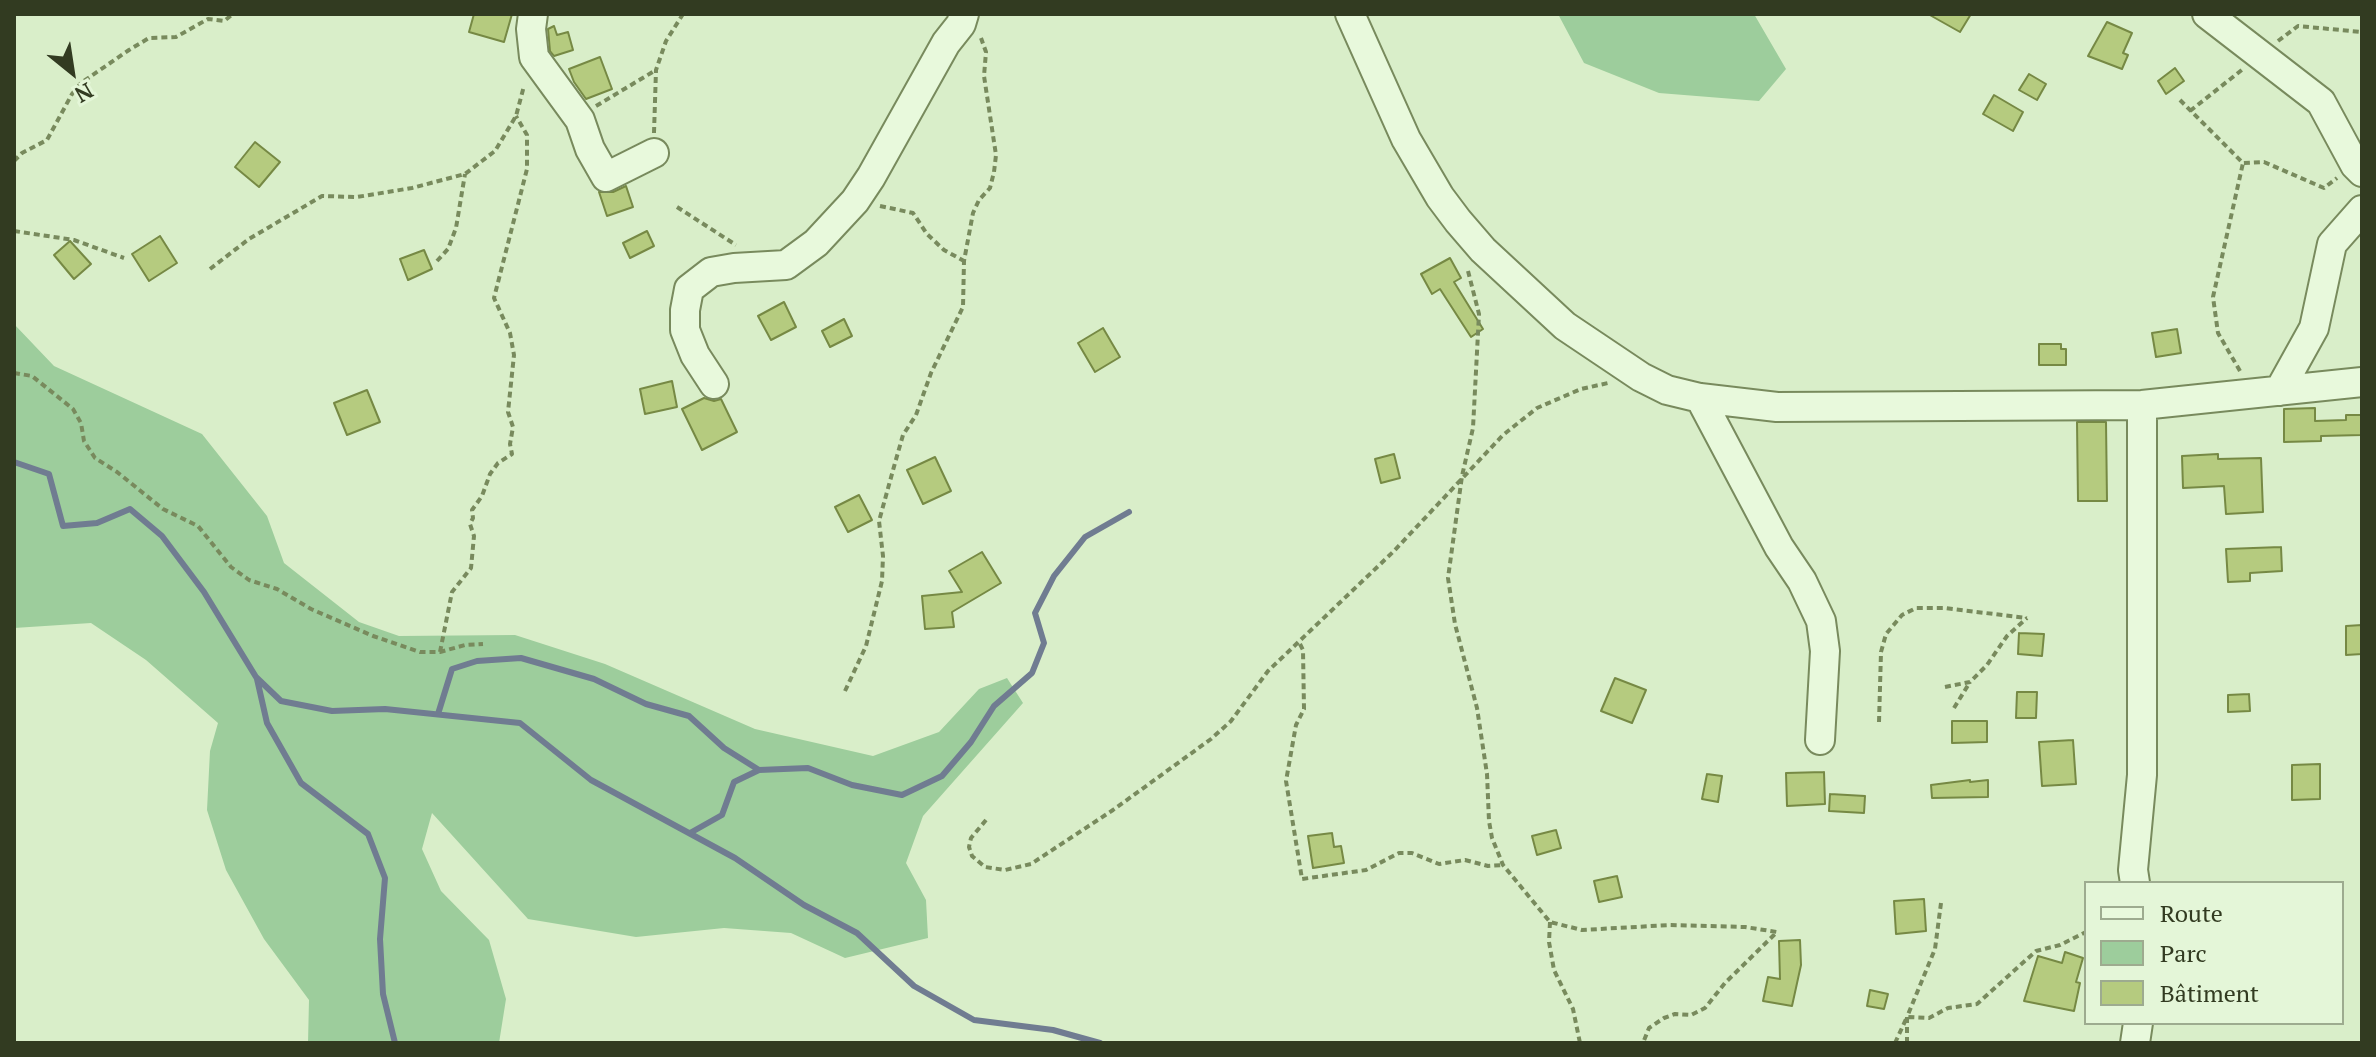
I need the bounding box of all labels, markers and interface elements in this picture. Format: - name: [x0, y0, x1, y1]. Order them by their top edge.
- north arrow: [32, 32, 112, 112]
- text: N: [70, 76, 99, 110]
- legend: [2084, 881, 2344, 1025]
- text: Route: [2160, 897, 2223, 929]
- text: Parc: [2160, 937, 2207, 969]
- text: Bâtiment: [2160, 977, 2259, 1009]

